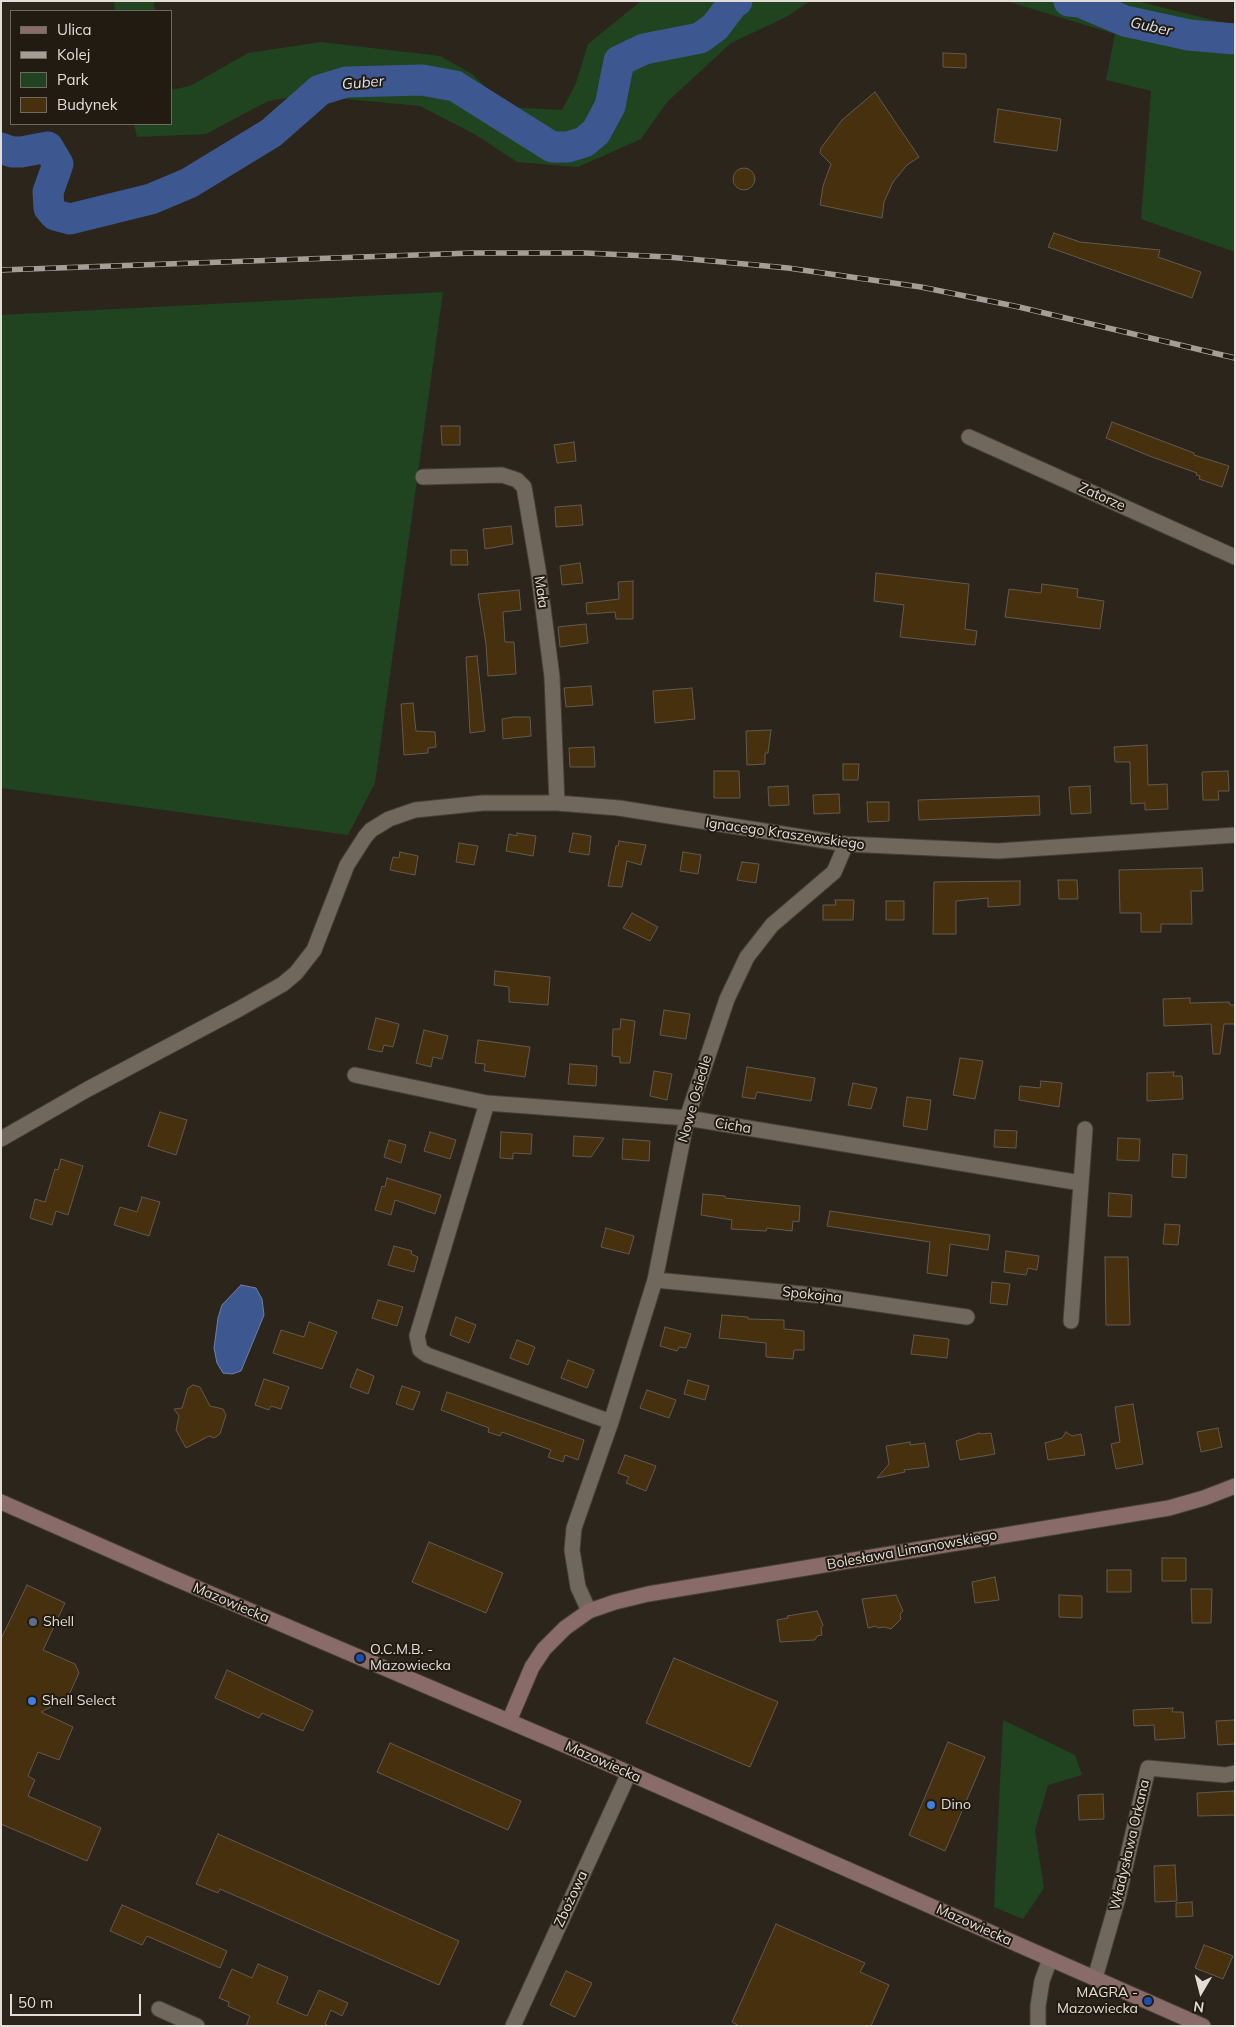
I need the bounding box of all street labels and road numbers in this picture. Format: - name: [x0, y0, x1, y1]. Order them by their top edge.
- street label: Zatorze: [1076, 479, 1128, 515]
- street label: Mała: [530, 575, 552, 609]
- street label: Ignacego Kraszewskiego: [704, 815, 866, 853]
- street label: Nowe Osiedle: [675, 1054, 715, 1144]
- street label: Cicha: [714, 1115, 752, 1137]
- street label: Spokojna: [781, 1284, 843, 1306]
- street label: Bolesława Limanowskiego: [826, 1527, 998, 1573]
- street label: Mazowiecka: [190, 1579, 272, 1627]
- street label: Mazowiecka: [563, 1738, 643, 1786]
- street label: Władysława Orkana: [1107, 1778, 1153, 1912]
- street label: Zbożowa: [551, 1868, 591, 1930]
- street label: Mazowiecka: [934, 1901, 1014, 1949]

